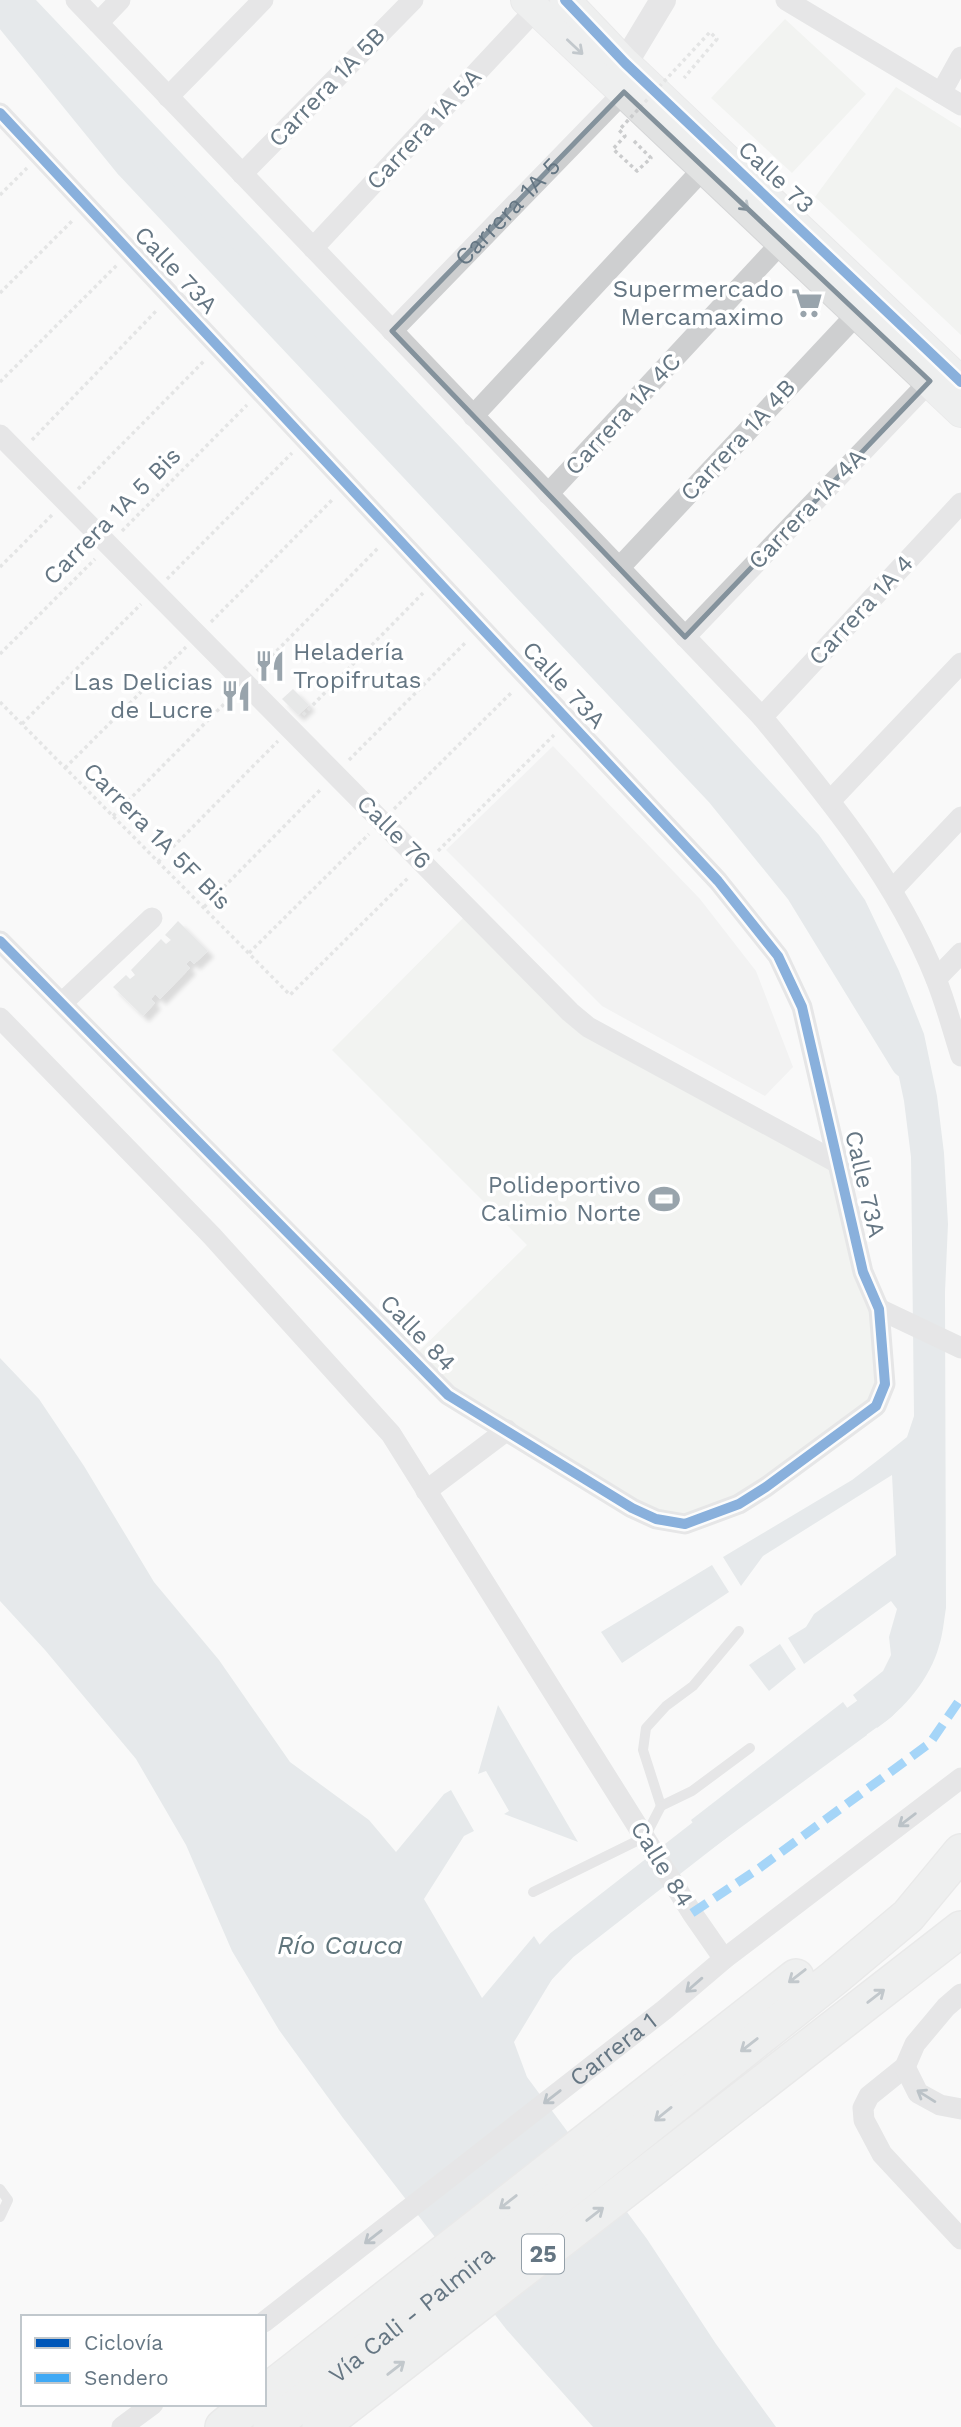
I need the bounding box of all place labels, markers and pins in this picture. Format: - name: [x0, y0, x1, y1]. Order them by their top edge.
- place label: Supermercado Mercamaximo: [613, 275, 784, 331]
- supermarket icon: Supermercado Mercamaximo: [790, 286, 824, 320]
- place label: Heladería Tropifrutas: [293, 638, 421, 694]
- restaurant icon: Heladería Tropifrutas: [253, 649, 287, 683]
- place label: Las Delicias de Lucre: [73, 668, 213, 724]
- restaurant icon: Las Delicias de Lucre: [219, 679, 253, 713]
- place label: Polideportivo Calimio Norte: [481, 1171, 641, 1227]
- sports icon: Polideportivo Calimio Norte: [647, 1182, 681, 1216]

